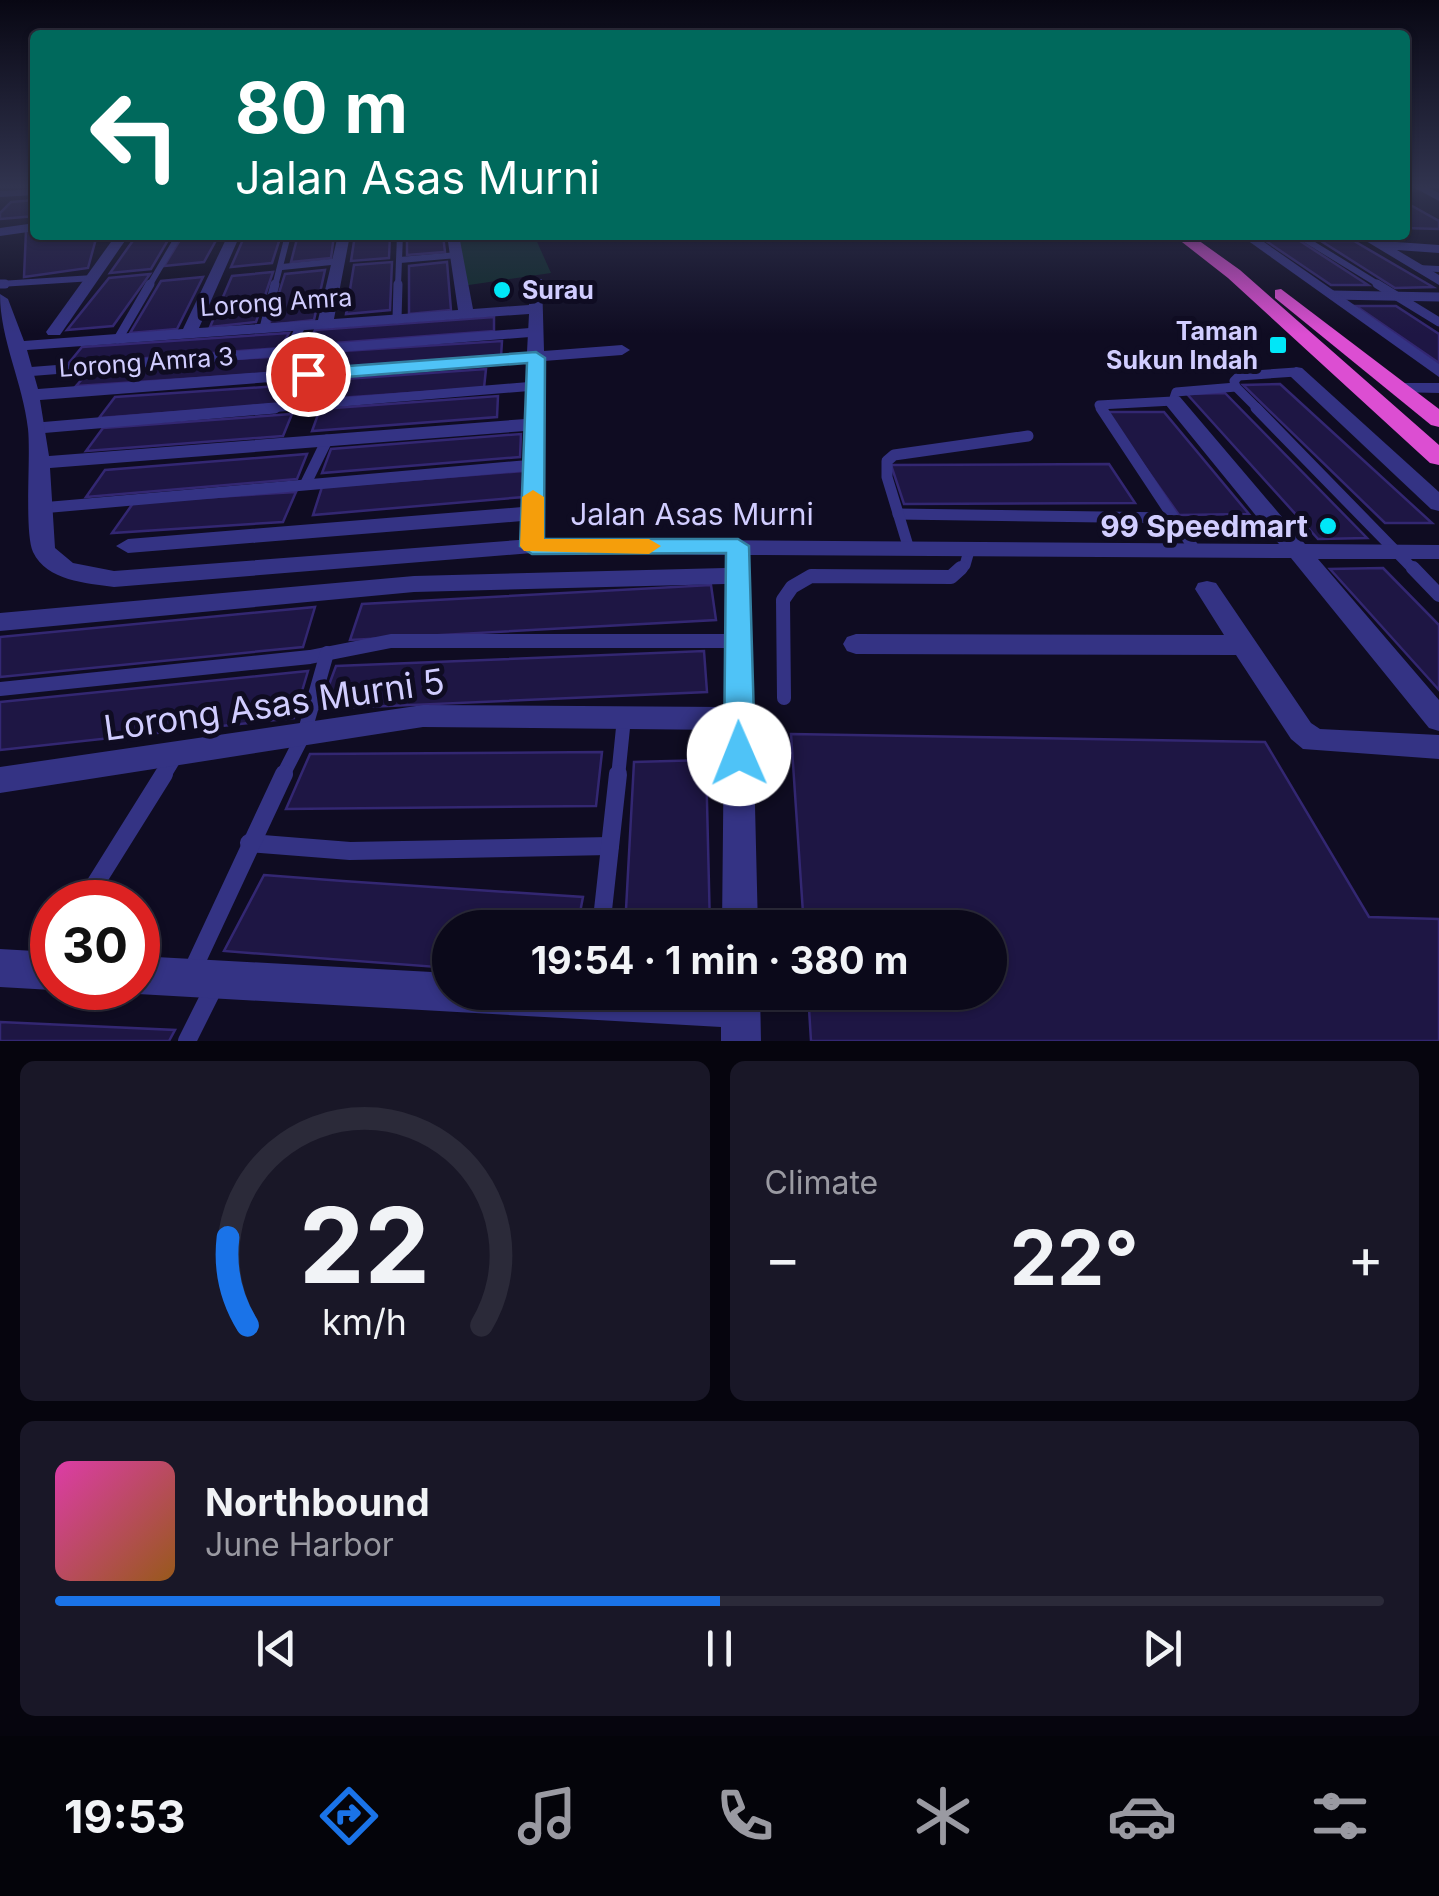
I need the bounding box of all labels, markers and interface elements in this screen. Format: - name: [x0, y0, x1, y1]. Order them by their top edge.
- text: 80 m: [235, 65, 408, 150]
- icon: left: [70, 70, 200, 200]
- text: Jalan Asas Murni: [235, 150, 600, 205]
- place label: Surau: [522, 275, 594, 305]
- marker: Surau: [491, 279, 513, 301]
- street label: Lorong Amra: [199, 282, 353, 322]
- place label: Taman Sukun Indah: [1106, 316, 1258, 375]
- pin: [266, 332, 351, 417]
- marker: Taman Sukun Indah: [1267, 334, 1289, 356]
- street label: Lorong Amra 3: [58, 341, 234, 383]
- icon: arrive: [281, 347, 336, 402]
- street label: Jalan Asas Murni: [570, 496, 814, 532]
- place label: 99 Speedmart: [1100, 508, 1308, 544]
- marker: 99 Speedmart: [1317, 515, 1339, 537]
- street label: Lorong Asas Murni 5: [101, 659, 447, 749]
- position arrow: [687, 702, 791, 806]
- speed limit sign: 30: [30, 880, 160, 1010]
- text: 19:54 · 1 min · 380 m: [531, 937, 908, 983]
- text: Climate: [765, 1163, 878, 1202]
- text: 22: [299, 1182, 430, 1308]
- text: 22°: [1010, 1212, 1139, 1303]
- text: −: [765, 1225, 801, 1291]
- text: +: [1348, 1225, 1384, 1291]
- text: km/h: [322, 1300, 407, 1344]
- text: Northbound: [205, 1479, 430, 1525]
- text: June Harbor: [205, 1525, 394, 1564]
- icon: previous: [249, 1621, 304, 1676]
- icon: pause: [692, 1621, 747, 1676]
- icon: next: [1135, 1621, 1190, 1676]
- icon: directions: [314, 1781, 384, 1851]
- icon: music: [512, 1781, 582, 1851]
- icon: phone: [710, 1781, 780, 1851]
- icon: climate: [908, 1781, 978, 1851]
- icon: car: [1107, 1781, 1177, 1851]
- icon: filters: [1305, 1781, 1375, 1851]
- text: 19:53: [64, 1789, 186, 1844]

